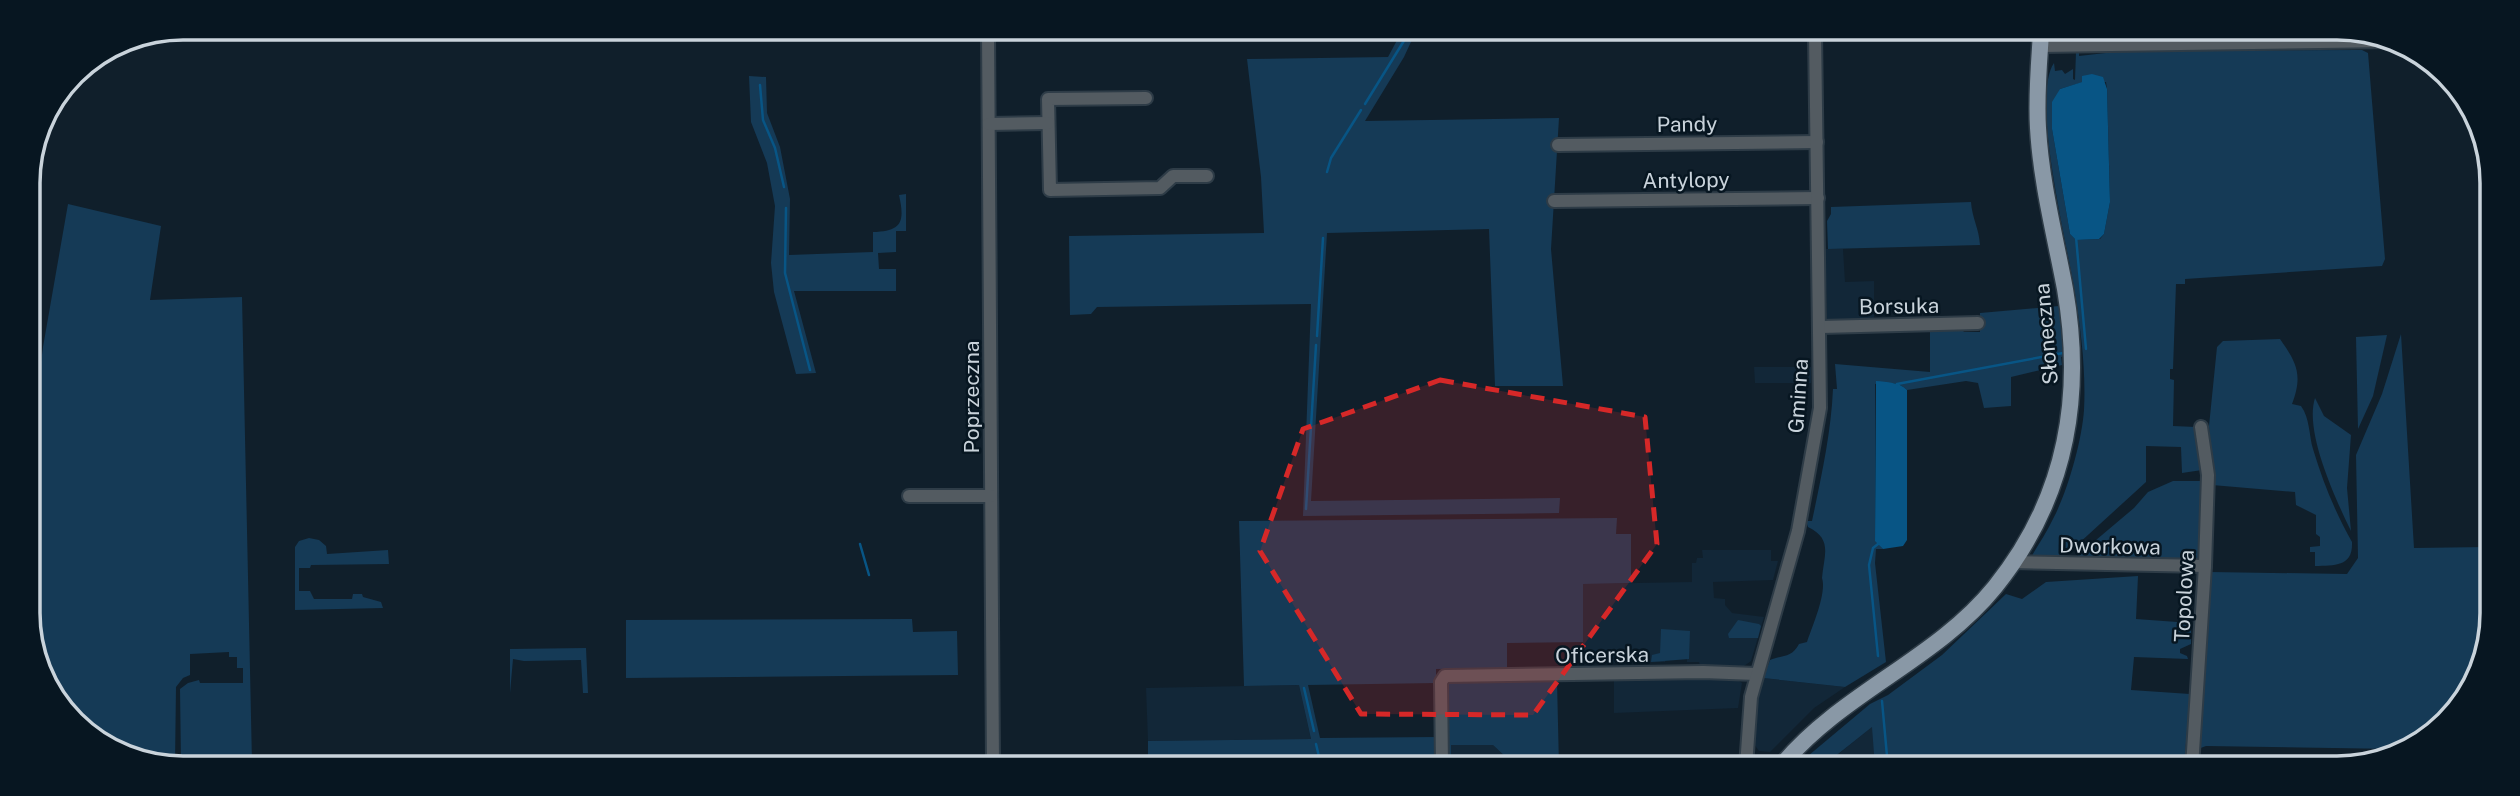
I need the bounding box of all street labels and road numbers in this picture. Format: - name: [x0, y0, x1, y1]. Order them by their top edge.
- street label: Pandy: [1656, 111, 1718, 137]
- street label: Antylopy: [1642, 167, 1730, 193]
- street label: Słoneczna: [2029, 282, 2063, 386]
- street label: Borsuka: [1859, 293, 1939, 319]
- street label: Poprzeczna: [959, 341, 984, 453]
- street label: Gminna: [1783, 358, 1813, 434]
- street label: Dworkowa: [2059, 533, 2161, 559]
- street label: Topolowa: [2169, 549, 2199, 643]
- street label: Oficerska: [1555, 642, 1649, 668]

